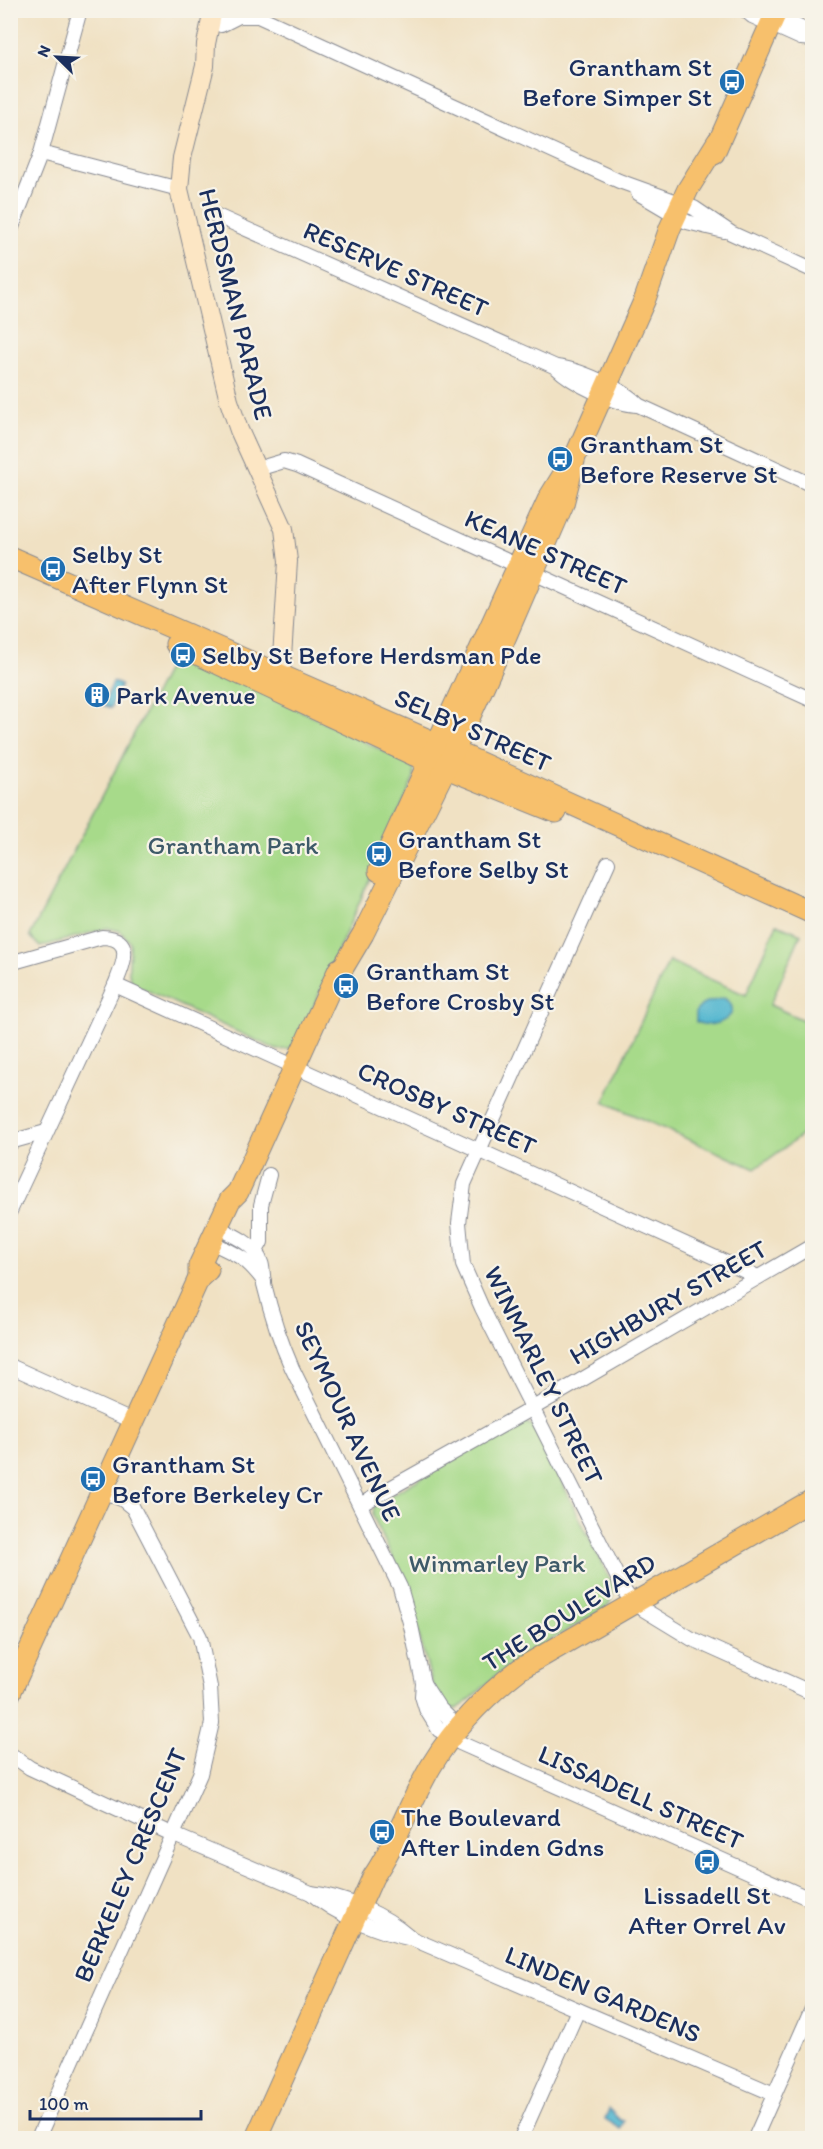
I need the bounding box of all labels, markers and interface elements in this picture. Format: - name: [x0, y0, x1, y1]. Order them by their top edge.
- north arrow: [27, 27, 87, 87]
- text: N: [33, 42, 55, 60]
- place label: Grantham St Before Simper St: [522, 51, 712, 113]
- bus stop icon: Grantham St Before Simper St: [717, 67, 747, 97]
- street label: HERDSMAN PARADE: [192, 185, 280, 423]
- street label: RESERVE STREET: [298, 214, 494, 324]
- place label: Grantham St Before Reserve St: [580, 428, 778, 490]
- bus stop icon: Grantham St Before Reserve St: [545, 444, 575, 474]
- street label: KEANE STREET: [460, 502, 632, 602]
- place label: Selby St After Flynn St: [72, 538, 228, 600]
- bus stop icon: Selby St After Flynn St: [38, 554, 68, 584]
- place label: Selby St Before Herdsman Pde: [202, 639, 542, 671]
- bus stop icon: Selby St Before Herdsman Pde: [168, 640, 198, 670]
- place label: Park Avenue: [116, 679, 256, 711]
- building icon: Park Avenue: [82, 680, 112, 710]
- street label: SELBY STREET: [390, 681, 557, 779]
- place label: Grantham St Before Selby St: [398, 823, 569, 885]
- park label: Grantham Park: [147, 829, 319, 861]
- bus stop icon: Grantham St Before Selby St: [364, 839, 394, 869]
- place label: Grantham St Before Crosby St: [366, 955, 555, 1017]
- bus stop icon: Grantham St Before Crosby St: [331, 971, 361, 1001]
- street label: CROSBY STREET: [353, 1054, 542, 1162]
- street label: HIGHBURY STREET: [563, 1232, 773, 1372]
- street label: WINMARLEY STREET: [477, 1261, 611, 1490]
- street label: SEYMOUR AVENUE: [288, 1316, 408, 1526]
- place label: Grantham St Before Berkeley Cr: [112, 1448, 323, 1510]
- bus stop icon: Grantham St Before Berkeley Cr: [78, 1464, 108, 1494]
- street label: THE BOULEVARD: [476, 1546, 662, 1678]
- park label: Winmarley Park: [409, 1547, 586, 1579]
- street label: LISSADELL STREET: [533, 1737, 749, 1857]
- street label: BERKELEY CRESCENT: [66, 1743, 194, 1987]
- place label: The Boulevard After Linden Gdns: [401, 1801, 604, 1863]
- bus stop icon: The Boulevard After Linden Gdns: [367, 1817, 397, 1847]
- bus stop icon: Lissadell St After Orrel Av: [692, 1847, 722, 1877]
- place label: Lissadell St After Orrel Av: [628, 1879, 786, 1941]
- street label: LINDEN GARDENS: [500, 1938, 706, 2050]
- scale bar: [30, 2083, 201, 2121]
- text: 100 m: [39, 2093, 89, 2115]

